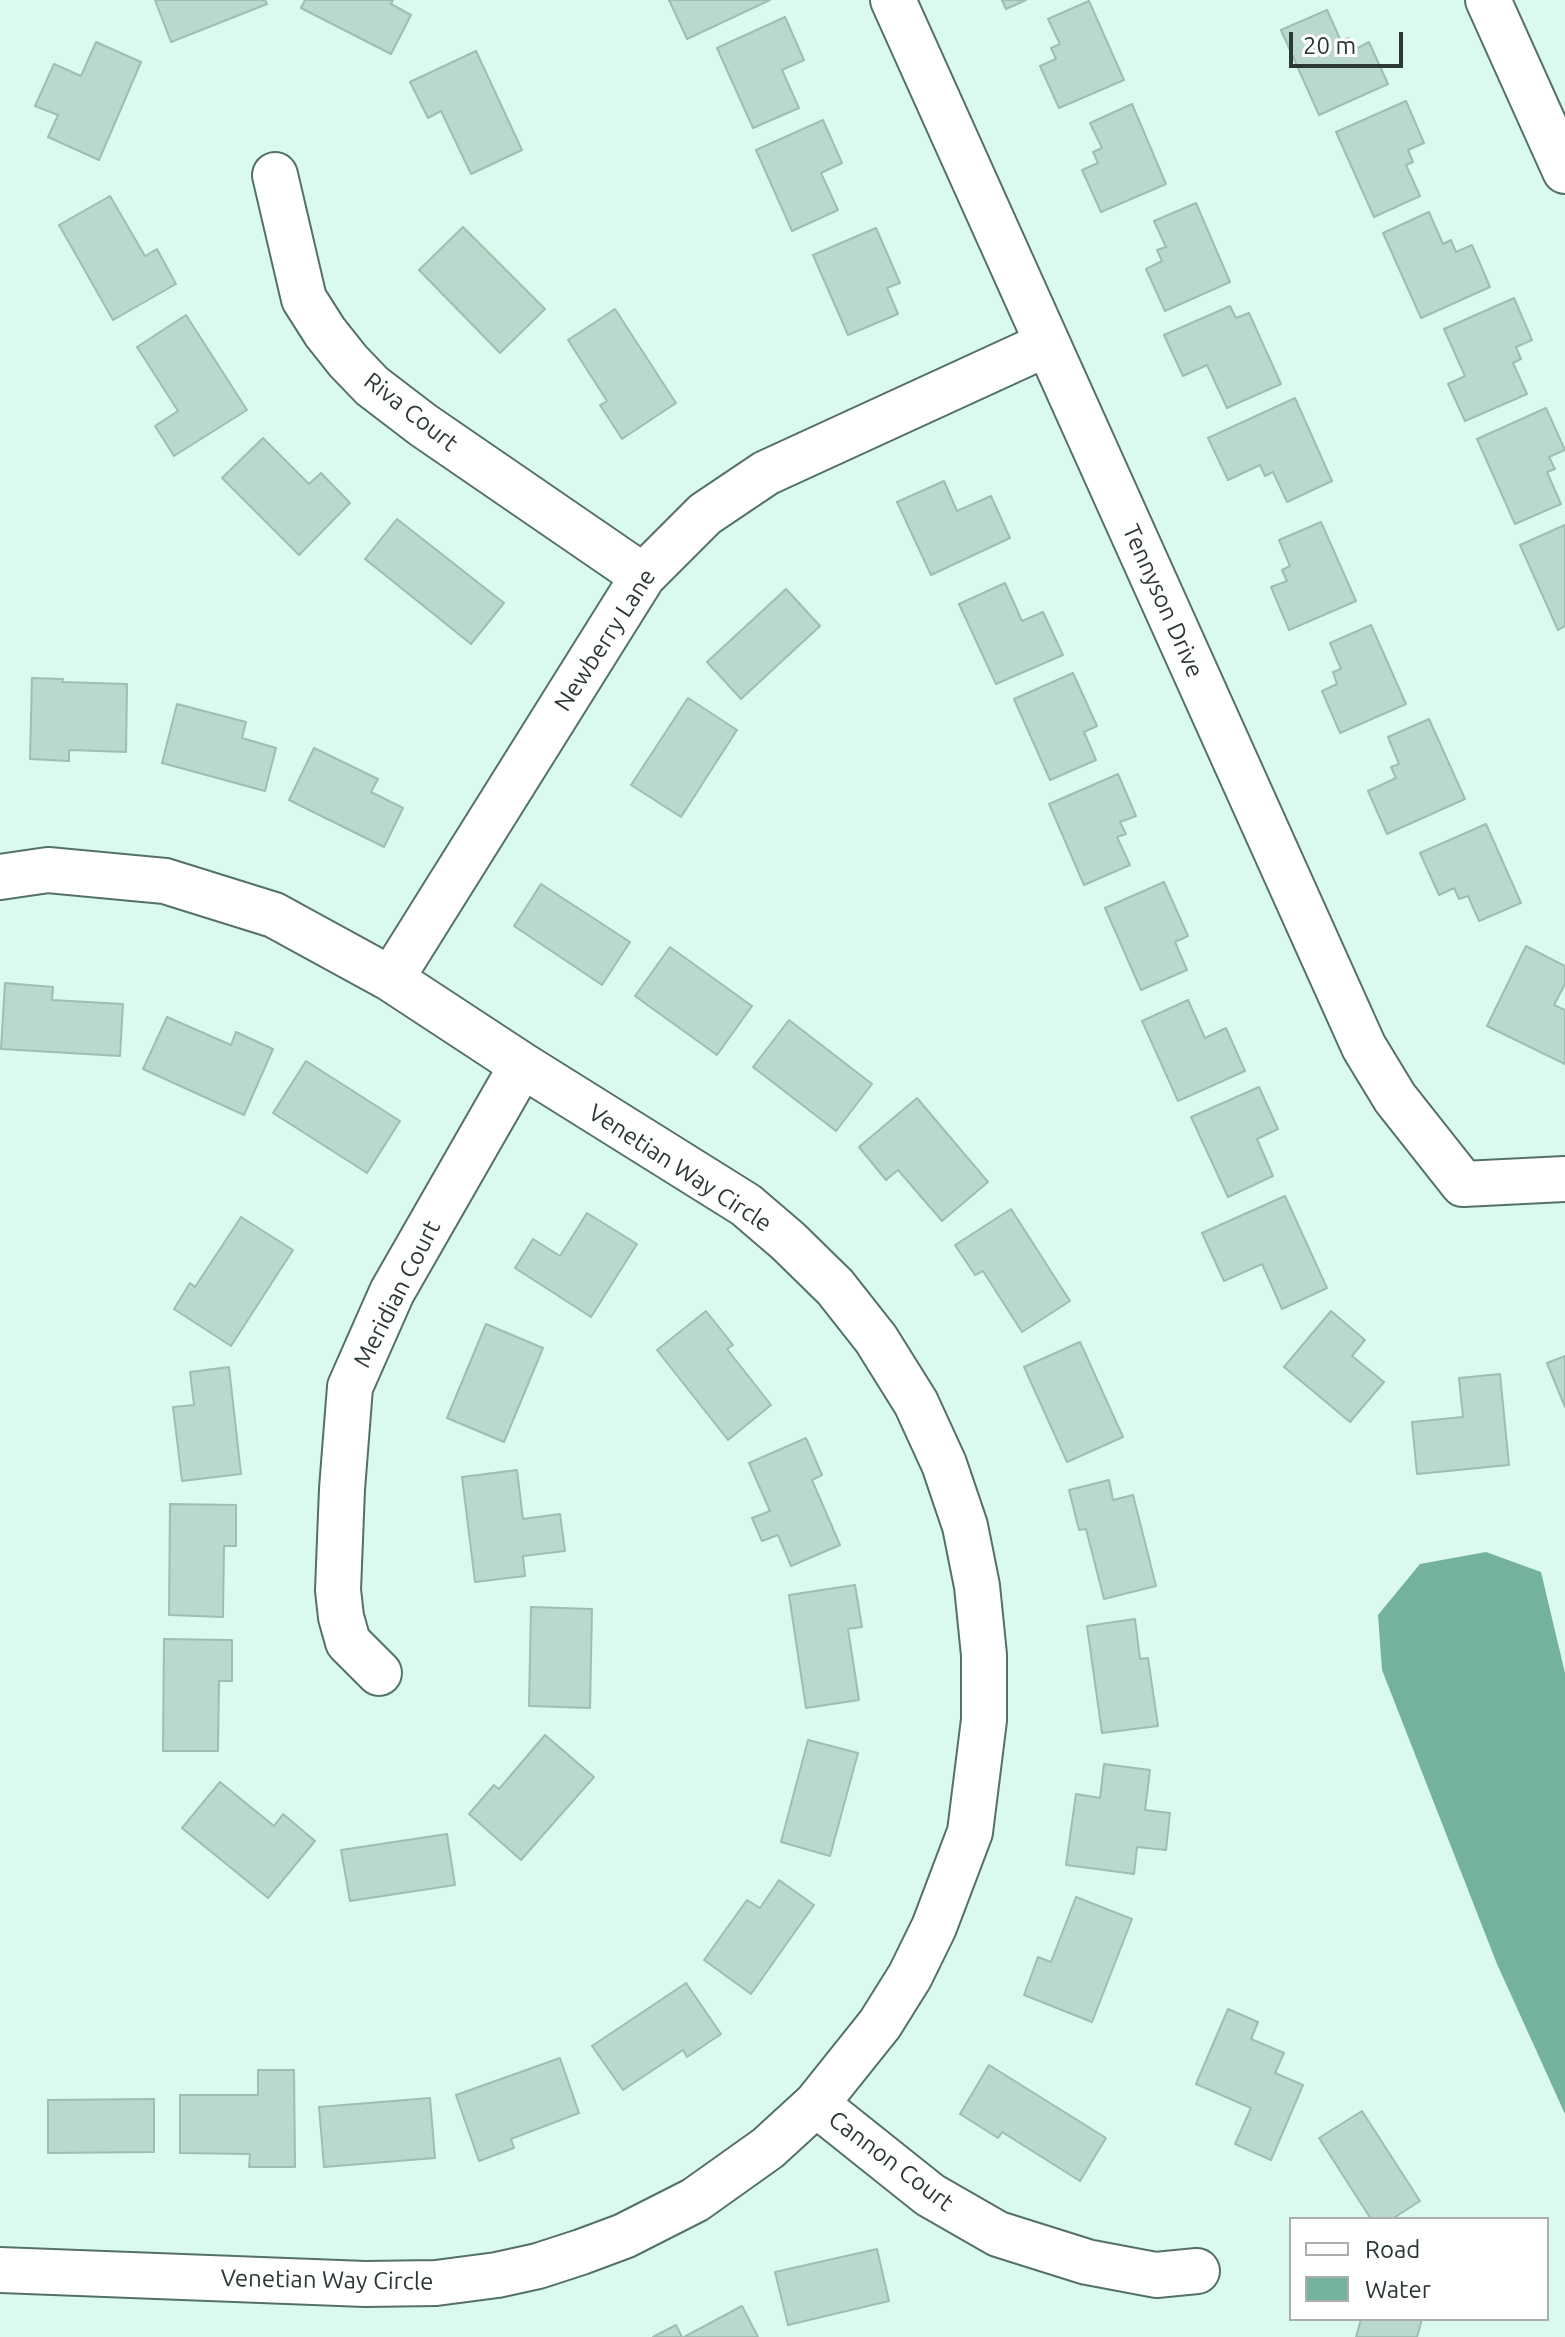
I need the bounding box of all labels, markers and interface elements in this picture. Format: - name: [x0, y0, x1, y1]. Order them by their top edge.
- scale bar: [1293, 16, 1407, 66]
- text: 20 m: [1303, 32, 1356, 59]
- street label: Riva Court: [358, 366, 464, 458]
- street label: Tennyson Drive: [1116, 520, 1210, 682]
- street label: Newberry Lane: [548, 564, 662, 716]
- street label: Venetian Way Circle: [583, 1098, 777, 1238]
- street label: Meridian Court: [348, 1216, 446, 1372]
- street label: Cannon Court: [823, 2105, 959, 2217]
- legend: [1289, 2217, 1549, 2321]
- text: Road: [1365, 2236, 1420, 2263]
- street label: Venetian Way Circle: [220, 2264, 434, 2296]
- text: Water: [1365, 2276, 1431, 2303]

